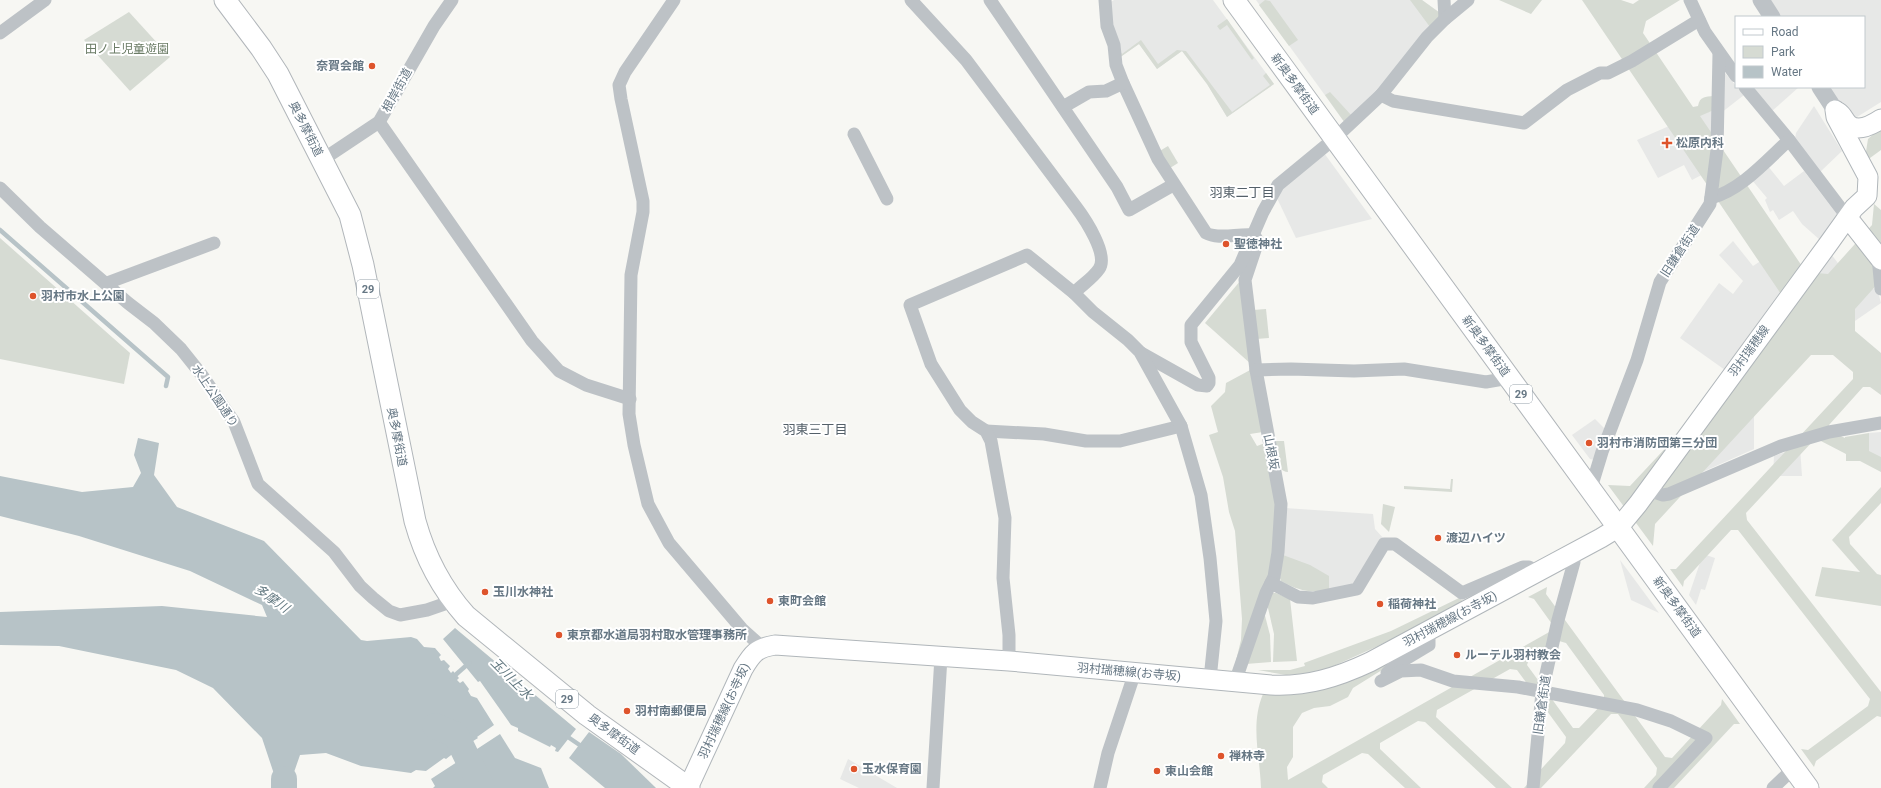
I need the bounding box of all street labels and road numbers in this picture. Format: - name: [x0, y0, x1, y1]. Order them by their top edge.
- street label: 新奥多摩街道: [1268, 51, 1322, 117]
- street label: 根岸街道: [379, 66, 415, 114]
- street label: 奥多摩街道: [286, 99, 326, 159]
- street label: 旧鎌倉街道: [1658, 222, 1702, 280]
- road number: 29: [357, 280, 379, 298]
- street label: 新奥多摩街道: [1459, 313, 1513, 379]
- street label: 羽村瑞穂線: [1726, 323, 1772, 379]
- street label: 水上公園通り: [189, 362, 241, 430]
- road number: 29: [1510, 385, 1532, 403]
- street label: 奥多摩街道: [384, 406, 410, 468]
- street label: 山根坂: [1261, 433, 1281, 471]
- street label: 新奥多摩街道: [1650, 574, 1704, 640]
- street label: 羽村瑞穂線(お寺坂): [1401, 588, 1499, 650]
- street label: 羽村瑞穂線(お寺坂): [1076, 660, 1182, 684]
- street label: 羽村瑞穂線(お寺坂): [696, 661, 752, 761]
- street label: 旧鎌倉街道: [1531, 674, 1553, 736]
- road number: 29: [556, 690, 578, 708]
- street label: 奥多摩街道: [586, 711, 642, 757]

